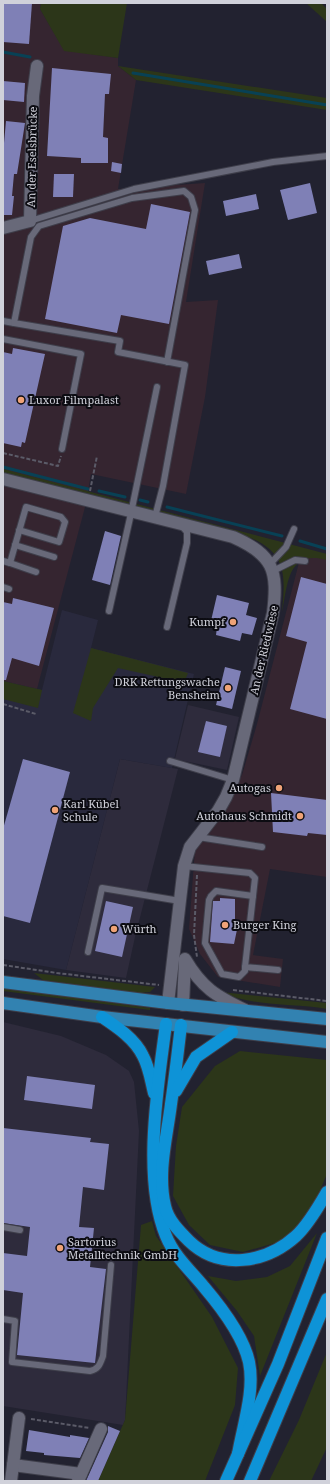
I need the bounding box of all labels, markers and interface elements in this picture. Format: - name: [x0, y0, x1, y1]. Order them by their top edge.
- street label: An der Eselsbrücke: [23, 106, 40, 208]
- place label: Luxor Filmpalast: [29, 392, 119, 407]
- marker: Luxor Filmpalast: [16, 395, 26, 405]
- street label: An der Riedwiese: [246, 604, 281, 696]
- place label: Kumpf: [189, 614, 226, 629]
- marker: Kumpf: [228, 617, 238, 627]
- place label: DRK Rettungswache Bensheim: [114, 674, 221, 702]
- marker: DRK Rettungswache Bensheim: [223, 683, 233, 693]
- place label: Autogas: [229, 780, 271, 795]
- marker: Autogas: [274, 783, 284, 793]
- place label: Karl Kübel Schule: [63, 796, 119, 824]
- marker: Karl Kübel Schule: [50, 805, 60, 815]
- place label: Autohaus Schmidt: [196, 808, 292, 823]
- marker: Autohaus Schmidt: [295, 811, 305, 821]
- place label: Burger King: [233, 917, 297, 932]
- marker: Burger King: [220, 920, 230, 930]
- place label: Würth: [122, 921, 157, 936]
- marker: Würth: [109, 924, 119, 934]
- place label: Sartorius Metalltechnik GmbH: [68, 1234, 177, 1262]
- marker: Sartorius Metalltechnik GmbH: [55, 1243, 65, 1253]

